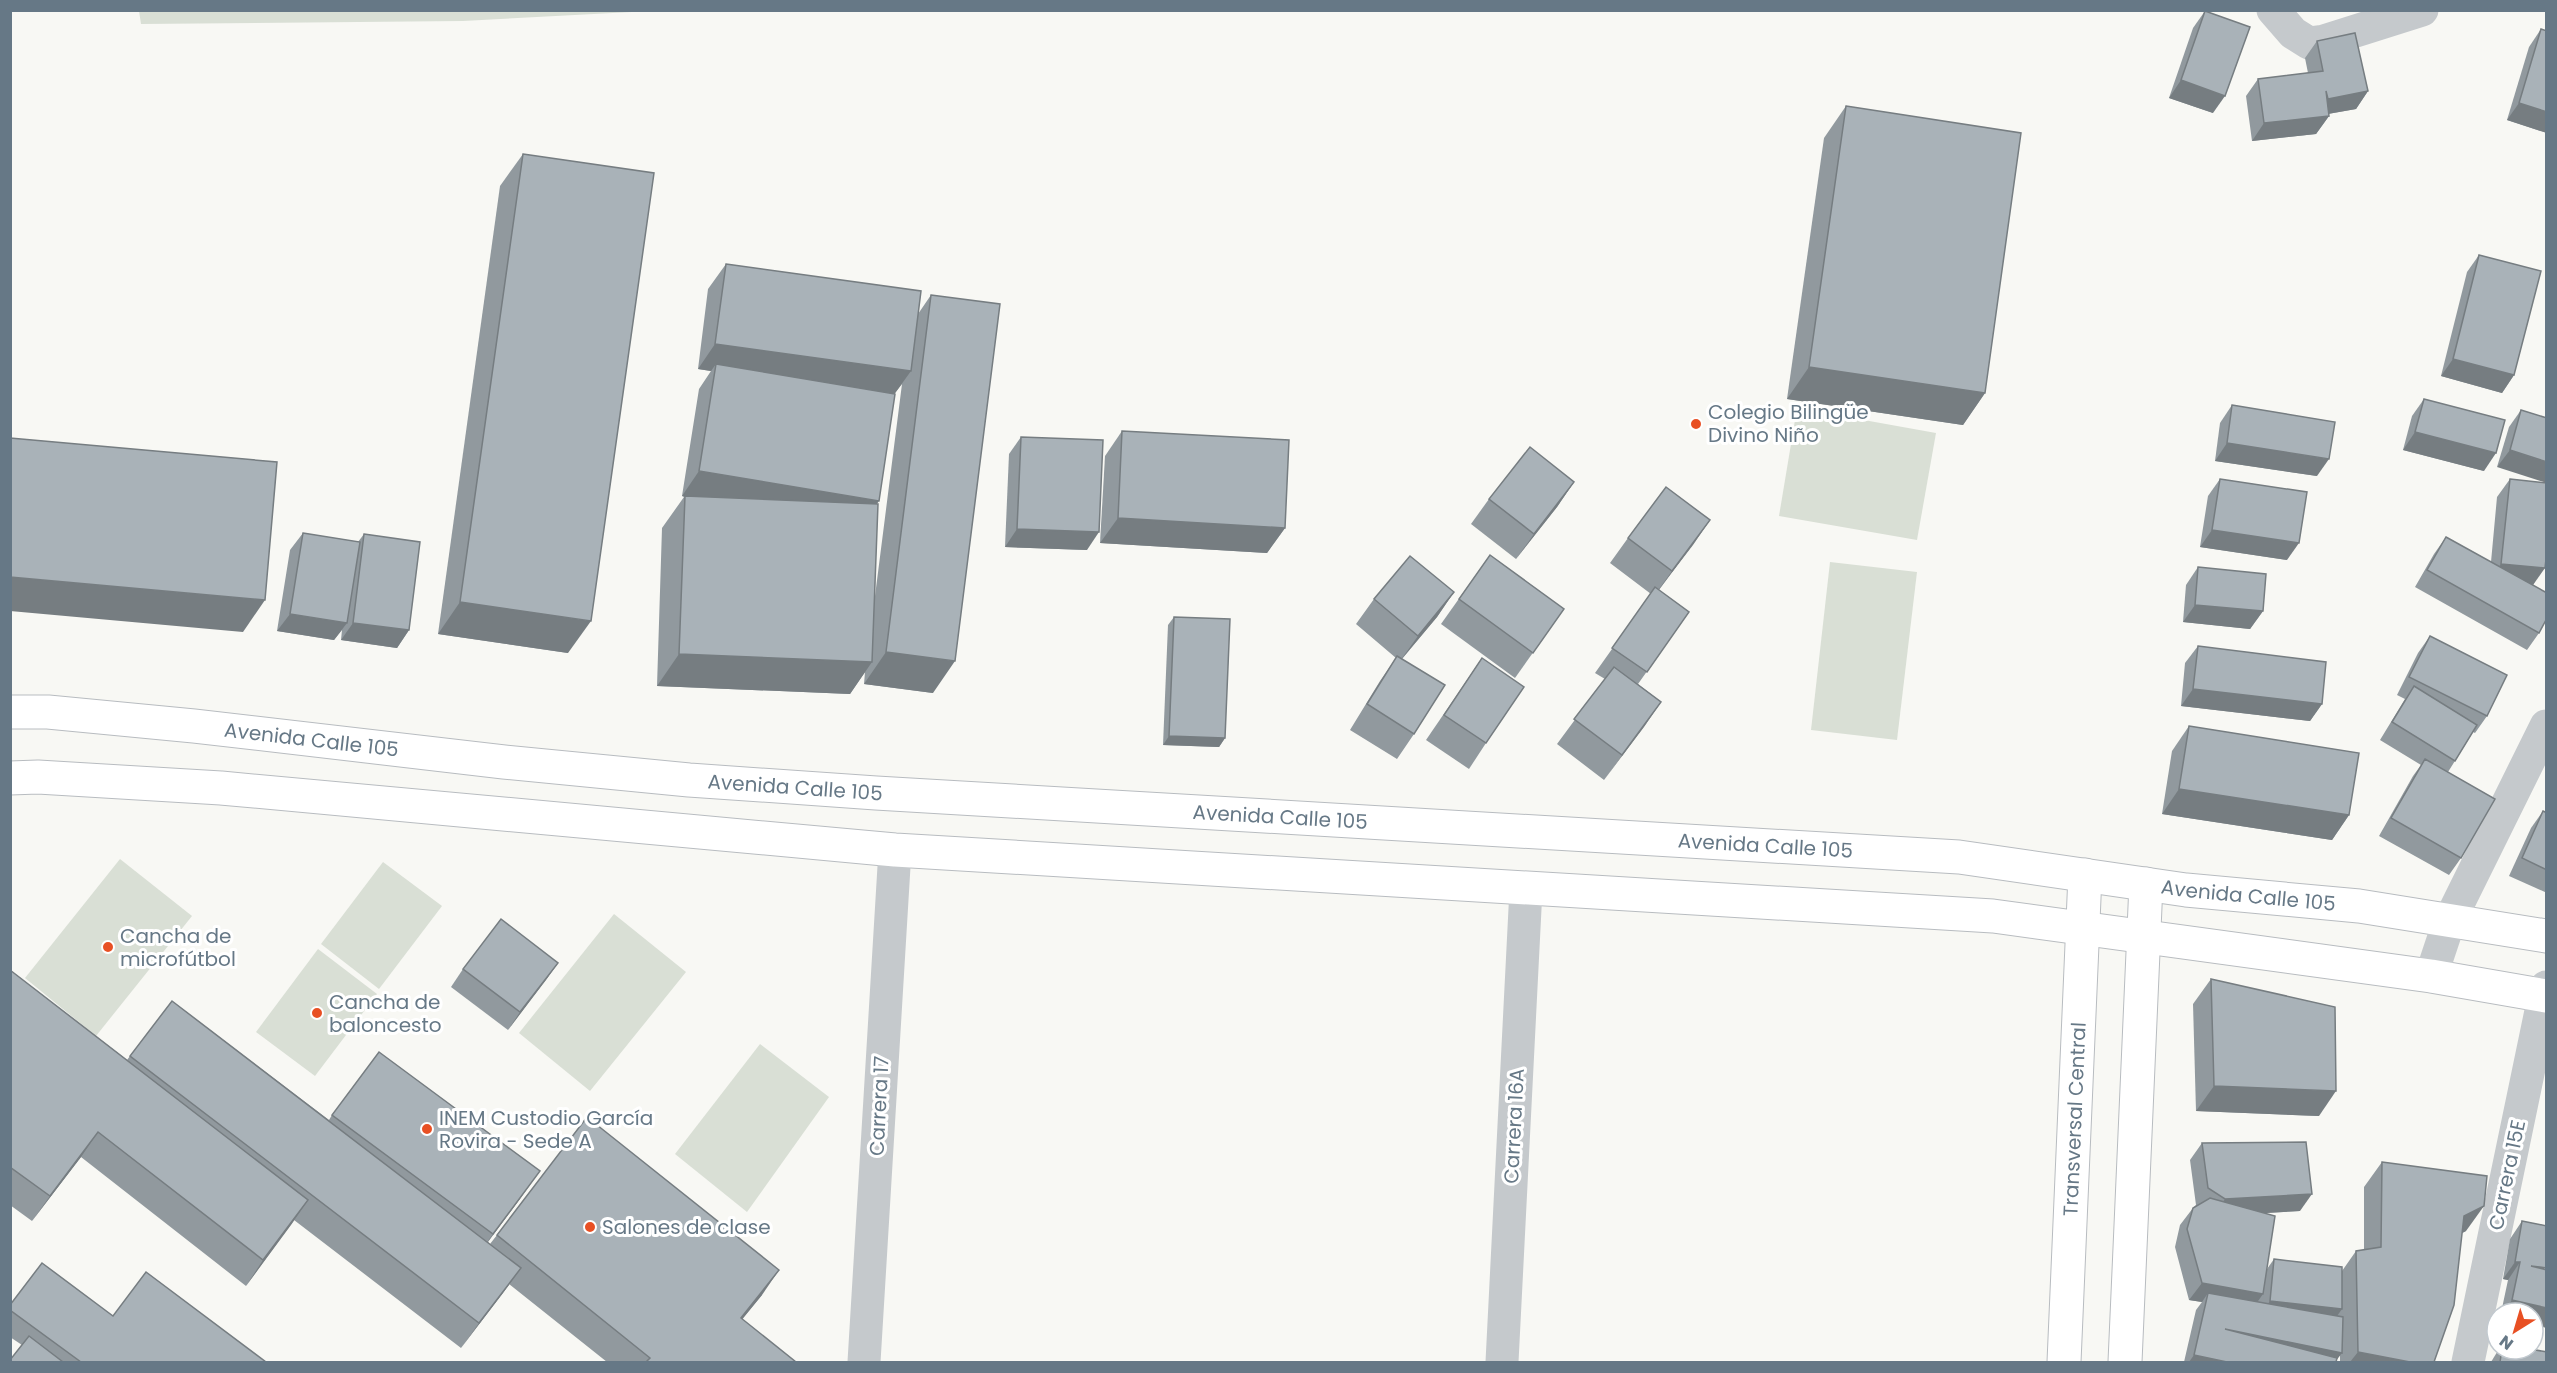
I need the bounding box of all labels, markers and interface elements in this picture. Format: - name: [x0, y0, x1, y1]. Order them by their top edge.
- place label: Colegio Bilingüe Divino Niño: [1708, 398, 1869, 449]
- marker: Colegio Bilingüe Divino Niño: [1689, 417, 1703, 431]
- street label: Avenida Calle 105: [223, 716, 400, 764]
- street label: Avenida Calle 105: [707, 767, 883, 807]
- street label: Avenida Calle 105: [1192, 798, 1369, 836]
- street label: Avenida Calle 105: [1677, 826, 1854, 865]
- street label: Avenida Calle 105: [2159, 873, 2337, 918]
- place label: Cancha de microfútbol: [120, 922, 236, 973]
- marker: Cancha de microfútbol: [101, 940, 115, 954]
- place label: Cancha de baloncesto: [329, 988, 442, 1039]
- marker: Cancha de baloncesto: [310, 1006, 324, 1020]
- street label: Transversal Central: [2056, 1022, 2093, 1217]
- street label: Carrera 17: [862, 1055, 896, 1157]
- street label: Carrera 16A: [1497, 1068, 1531, 1184]
- place label: INEM Custodio García Rovira - Sede A: [439, 1104, 653, 1155]
- street label: Carrera 15E: [2482, 1117, 2532, 1233]
- marker: INEM Custodio García Rovira - Sede A: [420, 1122, 434, 1136]
- place label: Salones de clase: [602, 1213, 771, 1241]
- marker: Salones de clase: [583, 1220, 597, 1234]
- north arrow: [2485, 1301, 2545, 1361]
- text: N: [2495, 1330, 2518, 1355]

